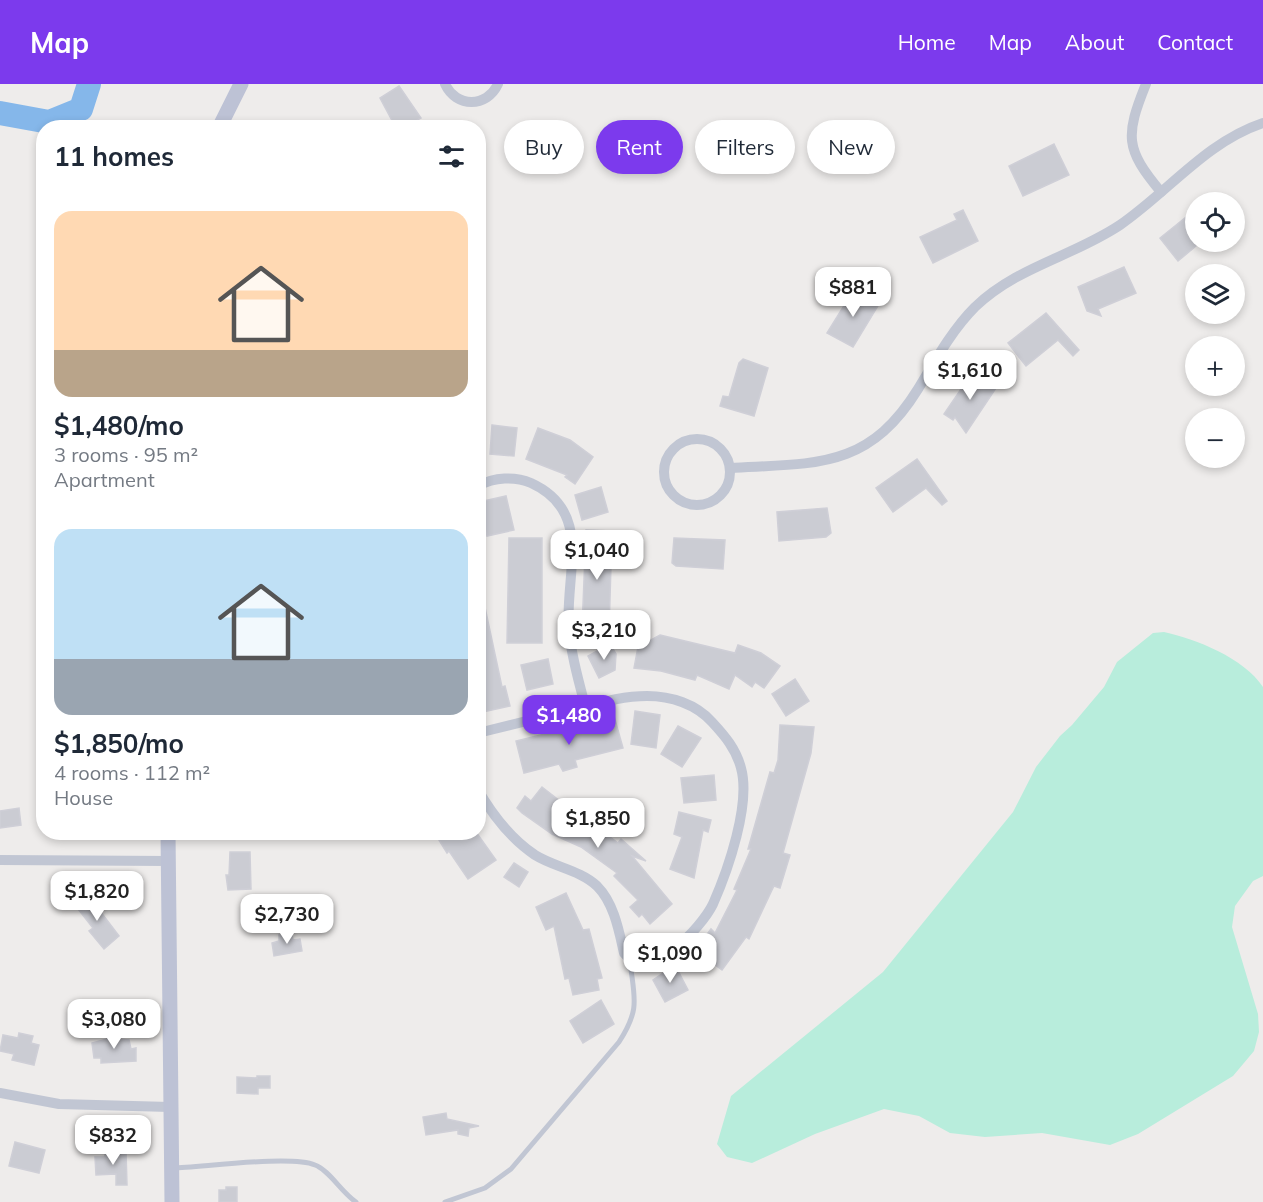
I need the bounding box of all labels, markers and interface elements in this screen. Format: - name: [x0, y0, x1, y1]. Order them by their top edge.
- text: Map: [30, 25, 89, 60]
- text: Home: [898, 29, 956, 55]
- text: Map: [989, 29, 1032, 55]
- text: About: [1065, 29, 1124, 55]
- text: Contact: [1157, 29, 1233, 55]
- chip: Buy: [504, 120, 584, 174]
- chip: Rent: [596, 120, 683, 174]
- chip: Filters: [695, 120, 795, 174]
- chip: New: [807, 120, 895, 174]
- text: 11 homes: [54, 140, 174, 173]
- icon: filters: [435, 140, 468, 173]
- map controls: [1185, 192, 1245, 468]
- button: locate: [1185, 192, 1245, 252]
- icon: home: [207, 250, 315, 358]
- button: layers: [1185, 264, 1245, 324]
- pin: $881: [817, 267, 889, 318]
- text: $881: [829, 274, 877, 299]
- button: +: [1185, 336, 1245, 396]
- pin: $1,610: [921, 350, 1019, 401]
- text: $1,610: [938, 357, 1002, 382]
- button: −: [1185, 408, 1245, 468]
- text: $1,480/mo: [54, 409, 184, 442]
- text: 3 rooms · 95 m²: [54, 442, 198, 467]
- text: Apartment: [54, 467, 155, 492]
- pin: $1,040: [548, 530, 646, 581]
- text: $1,040: [565, 537, 629, 562]
- icon: home: [207, 568, 315, 676]
- pin: $3,210: [555, 610, 653, 661]
- text: $3,210: [572, 617, 636, 642]
- pin: $1,480: [520, 695, 618, 746]
- text: $1,480: [537, 702, 601, 727]
- text: $1,850/mo: [54, 727, 184, 760]
- text: 4 rooms · 112 m²: [54, 760, 210, 785]
- text: House: [54, 785, 113, 810]
- pin: $1,850: [549, 798, 647, 849]
- text: $1,850: [566, 805, 630, 830]
- pin: $1,820: [48, 871, 146, 922]
- text: $1,820: [65, 878, 129, 903]
- pin: $2,730: [238, 894, 336, 945]
- text: $2,730: [255, 901, 319, 926]
- pin: $1,090: [621, 933, 719, 984]
- text: $1,090: [638, 940, 702, 965]
- pin: $3,080: [65, 999, 163, 1050]
- text: $3,080: [82, 1006, 146, 1031]
- pin: $832: [77, 1115, 149, 1166]
- text: $832: [89, 1122, 137, 1147]

